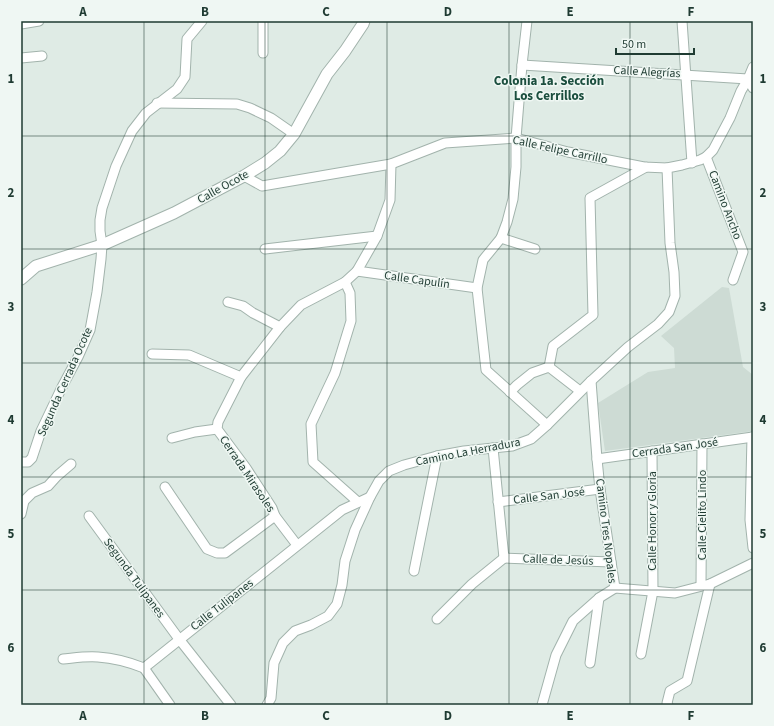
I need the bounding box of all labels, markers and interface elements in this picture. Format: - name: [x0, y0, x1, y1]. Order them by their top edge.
- text: A: [78, 3, 87, 21]
- text: B: [201, 3, 209, 21]
- text: C: [322, 3, 330, 21]
- text: D: [444, 3, 452, 21]
- text: E: [566, 3, 574, 21]
- text: F: [688, 3, 695, 21]
- scale bar: [616, 30, 694, 56]
- text: 50 m: [622, 36, 646, 53]
- street label: Calle Alegrías: [613, 62, 681, 82]
- text: 1: [8, 70, 15, 88]
- text: 1: [760, 70, 767, 88]
- district label: Colonia 1a. Sección Los Cerrillos: [494, 72, 604, 105]
- street label: Calle Felipe Carrillo: [511, 132, 609, 168]
- street label: Calle Ocote: [194, 166, 252, 208]
- street label: Camino Ancho: [704, 168, 746, 242]
- text: 2: [8, 184, 15, 202]
- text: 2: [760, 184, 767, 202]
- street label: Calle Capulín: [383, 267, 451, 293]
- text: 3: [8, 298, 15, 316]
- text: 3: [760, 298, 767, 316]
- street label: Segunda Cerrada Ocote: [33, 325, 97, 439]
- text: 4: [8, 411, 15, 429]
- text: 4: [760, 411, 767, 429]
- street label: Cerrada Mirasoles: [215, 432, 279, 516]
- street label: Camino La Herradura: [414, 433, 522, 471]
- street label: Cerrada San José: [631, 434, 719, 462]
- street label: Calle Cielito Lindo: [694, 470, 711, 560]
- street label: Calle Honor y Gloria: [644, 471, 661, 571]
- street label: Camino Tres Nopales: [591, 478, 621, 584]
- street label: Calle San José: [512, 483, 586, 509]
- text: 5: [8, 525, 15, 543]
- text: 5: [760, 525, 767, 543]
- street label: Segunda Tulipanes: [99, 535, 169, 621]
- street label: Calle de Jesús: [522, 550, 594, 570]
- street label: Calle Tulipanes: [187, 575, 257, 635]
- text: 6: [8, 639, 15, 657]
- text: 6: [760, 639, 767, 657]
- text: A: [78, 707, 87, 725]
- text: B: [201, 707, 209, 725]
- text: C: [322, 707, 330, 725]
- text: D: [444, 707, 452, 725]
- text: E: [566, 707, 574, 725]
- text: F: [688, 707, 695, 725]

